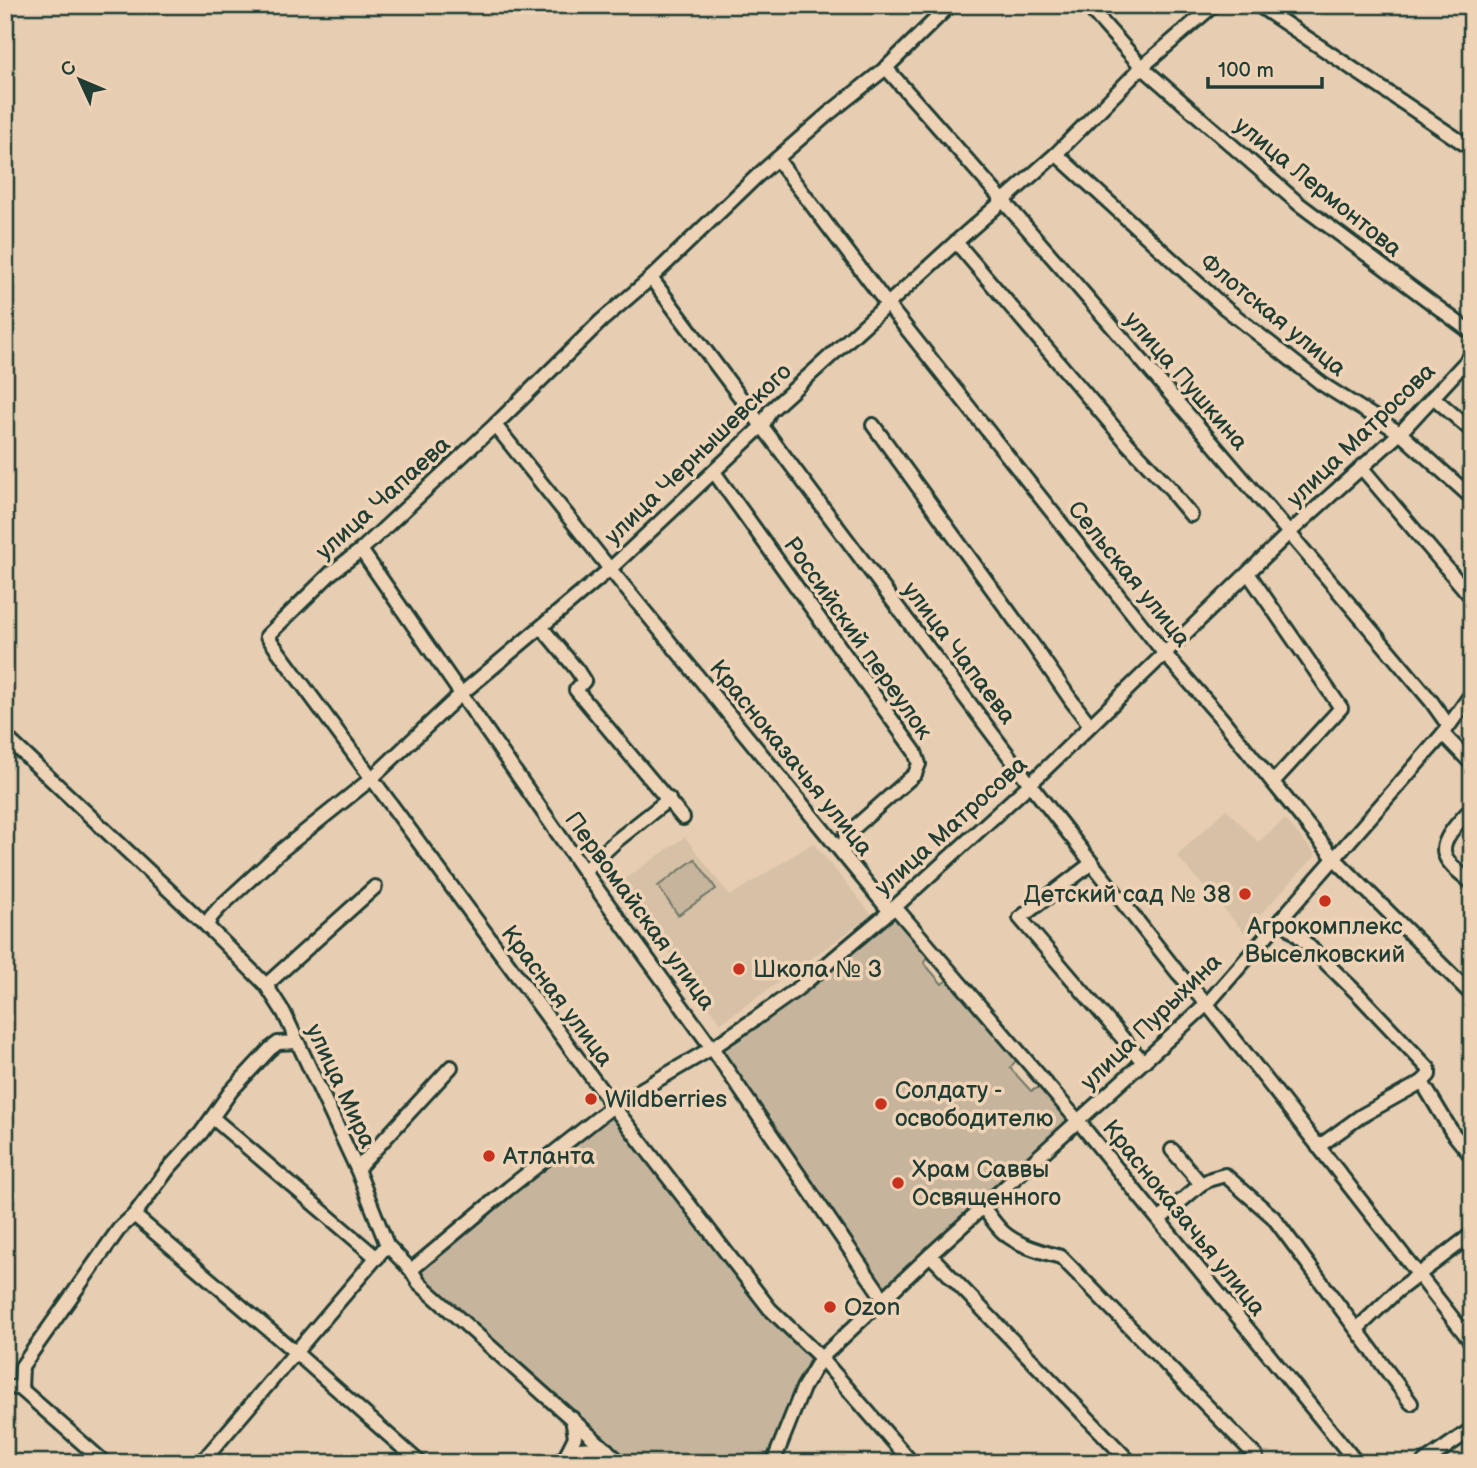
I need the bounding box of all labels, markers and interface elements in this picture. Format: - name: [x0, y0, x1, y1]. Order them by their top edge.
- north arrow: [46, 46, 116, 116]
- scale bar: [1208, 46, 1321, 90]
- text: С: [56, 56, 82, 82]
- text: 100 m: [1218, 58, 1274, 83]
- street label: улица Лермонтова: [1228, 111, 1408, 263]
- street label: Флотская улица: [1194, 247, 1352, 383]
- street label: улица Пушкина: [1118, 306, 1254, 456]
- street label: улица Чернышевского: [598, 357, 798, 551]
- street label: улица Матросова: [1281, 357, 1441, 513]
- street label: улица Чапаева: [310, 430, 456, 566]
- street label: Сельская улица: [1061, 495, 1197, 653]
- street label: Российский переулок: [777, 531, 939, 745]
- street label: улица Чапаева: [896, 576, 1022, 730]
- street label: Красноказачья улица: [703, 654, 879, 862]
- street label: улица Матросова: [869, 750, 1033, 902]
- street label: Первомайская улица: [558, 806, 722, 1016]
- place label: Детский сад № 38: [1024, 880, 1231, 909]
- marker: Детский сад № 38: [1237, 886, 1253, 902]
- marker: Агрокомплекс Выселковский: [1317, 893, 1333, 909]
- place label: Агрокомплекс Выселковский: [1245, 912, 1405, 969]
- street label: Красная улица: [495, 920, 619, 1072]
- street label: улица Пурыхина: [1074, 947, 1228, 1097]
- place label: Школа № 3: [753, 955, 882, 984]
- marker: Школа № 3: [731, 961, 747, 977]
- street label: улица Мира: [300, 1019, 382, 1153]
- place label: Солдату - освободителю: [895, 1076, 1054, 1133]
- place label: Wildberries: [605, 1085, 727, 1114]
- marker: Wildberries: [583, 1091, 599, 1107]
- marker: Солдату - освободителю: [873, 1096, 889, 1112]
- street label: Красноказачья улица: [1096, 1114, 1272, 1322]
- place label: Атланта: [502, 1142, 595, 1171]
- marker: Атланта: [481, 1148, 497, 1164]
- place label: Храм Саввы Освященного: [912, 1155, 1061, 1212]
- marker: Храм Саввы Освященного: [890, 1175, 906, 1191]
- place label: Ozon: [844, 1293, 900, 1322]
- marker: Ozon: [822, 1299, 838, 1315]

